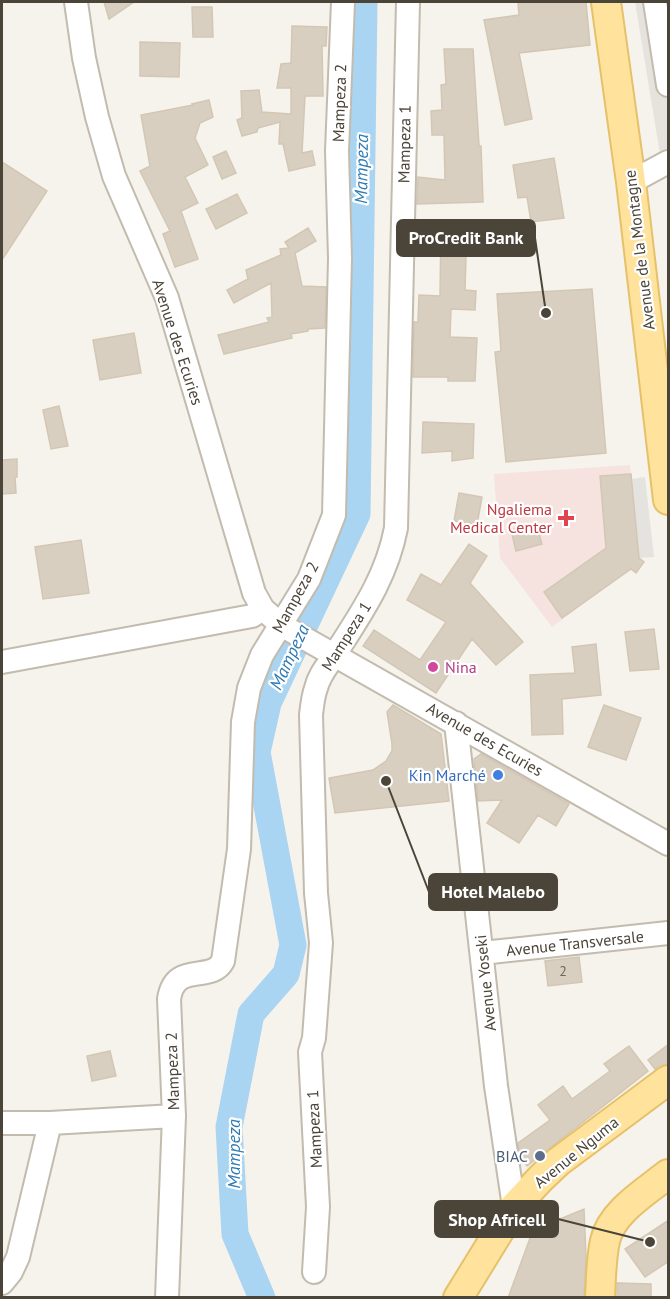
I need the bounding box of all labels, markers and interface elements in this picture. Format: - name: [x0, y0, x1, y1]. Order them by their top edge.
- street label: Mampeza 2: [328, 64, 350, 142]
- street label: Mampeza 1: [393, 105, 415, 183]
- water label: Mampeza: [349, 134, 373, 204]
- street label: Avenue de la Montagne: [619, 169, 659, 331]
- callout: ProCredit Bank: [397, 220, 535, 256]
- text: ProCredit Bank: [409, 226, 523, 249]
- street label: Avenue des Ecuries: [148, 277, 208, 408]
- place label: Ngaliema Medical Center: [450, 499, 553, 537]
- marker: Ngaliema Medical Center: [557, 509, 575, 527]
- street label: Mampeza 2: [267, 558, 323, 636]
- street label: Mampeza 1: [317, 598, 375, 674]
- water label: Mampeza: [264, 620, 314, 693]
- place label: Nina: [445, 657, 477, 677]
- marker: Nina: [426, 660, 440, 674]
- street label: Avenue des Ecuries: [423, 698, 547, 781]
- place label: Kin Marché: [409, 765, 486, 785]
- marker: Kin Marché: [491, 768, 505, 782]
- callout: Hotel Malebo: [429, 874, 557, 910]
- text: Hotel Malebo: [441, 880, 545, 903]
- street label: Avenue Transversale: [505, 926, 645, 960]
- street label: Avenue Yoseki: [470, 934, 500, 1032]
- house number: 2: [559, 962, 567, 980]
- street label: Mampeza 2: [161, 1032, 183, 1110]
- street label: Mampeza 1: [302, 1089, 326, 1169]
- street label: Avenue Nguma: [530, 1112, 622, 1192]
- water label: Mampeza: [222, 1119, 245, 1189]
- place label: BIAC: [496, 1146, 528, 1166]
- marker: BIAC: [533, 1149, 547, 1163]
- callout: Shop Africell: [435, 1201, 558, 1237]
- text: Shop Africell: [448, 1208, 547, 1231]

